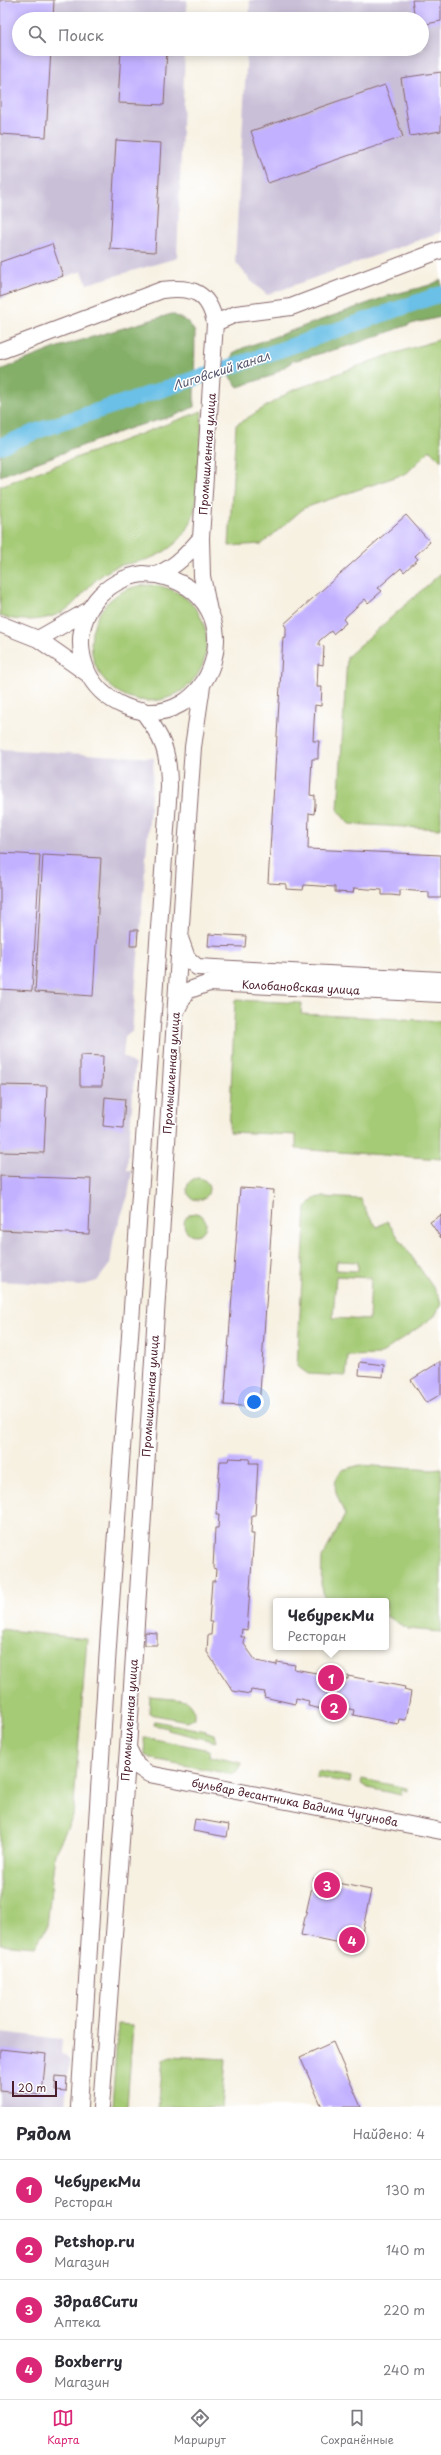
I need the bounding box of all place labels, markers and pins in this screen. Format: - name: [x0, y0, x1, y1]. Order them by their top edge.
- pin: 1: [318, 1663, 344, 1693]
- pin: 2: [321, 1692, 347, 1722]
- pin: 3: [314, 1870, 340, 1900]
- pin: 4: [339, 1925, 365, 1955]

